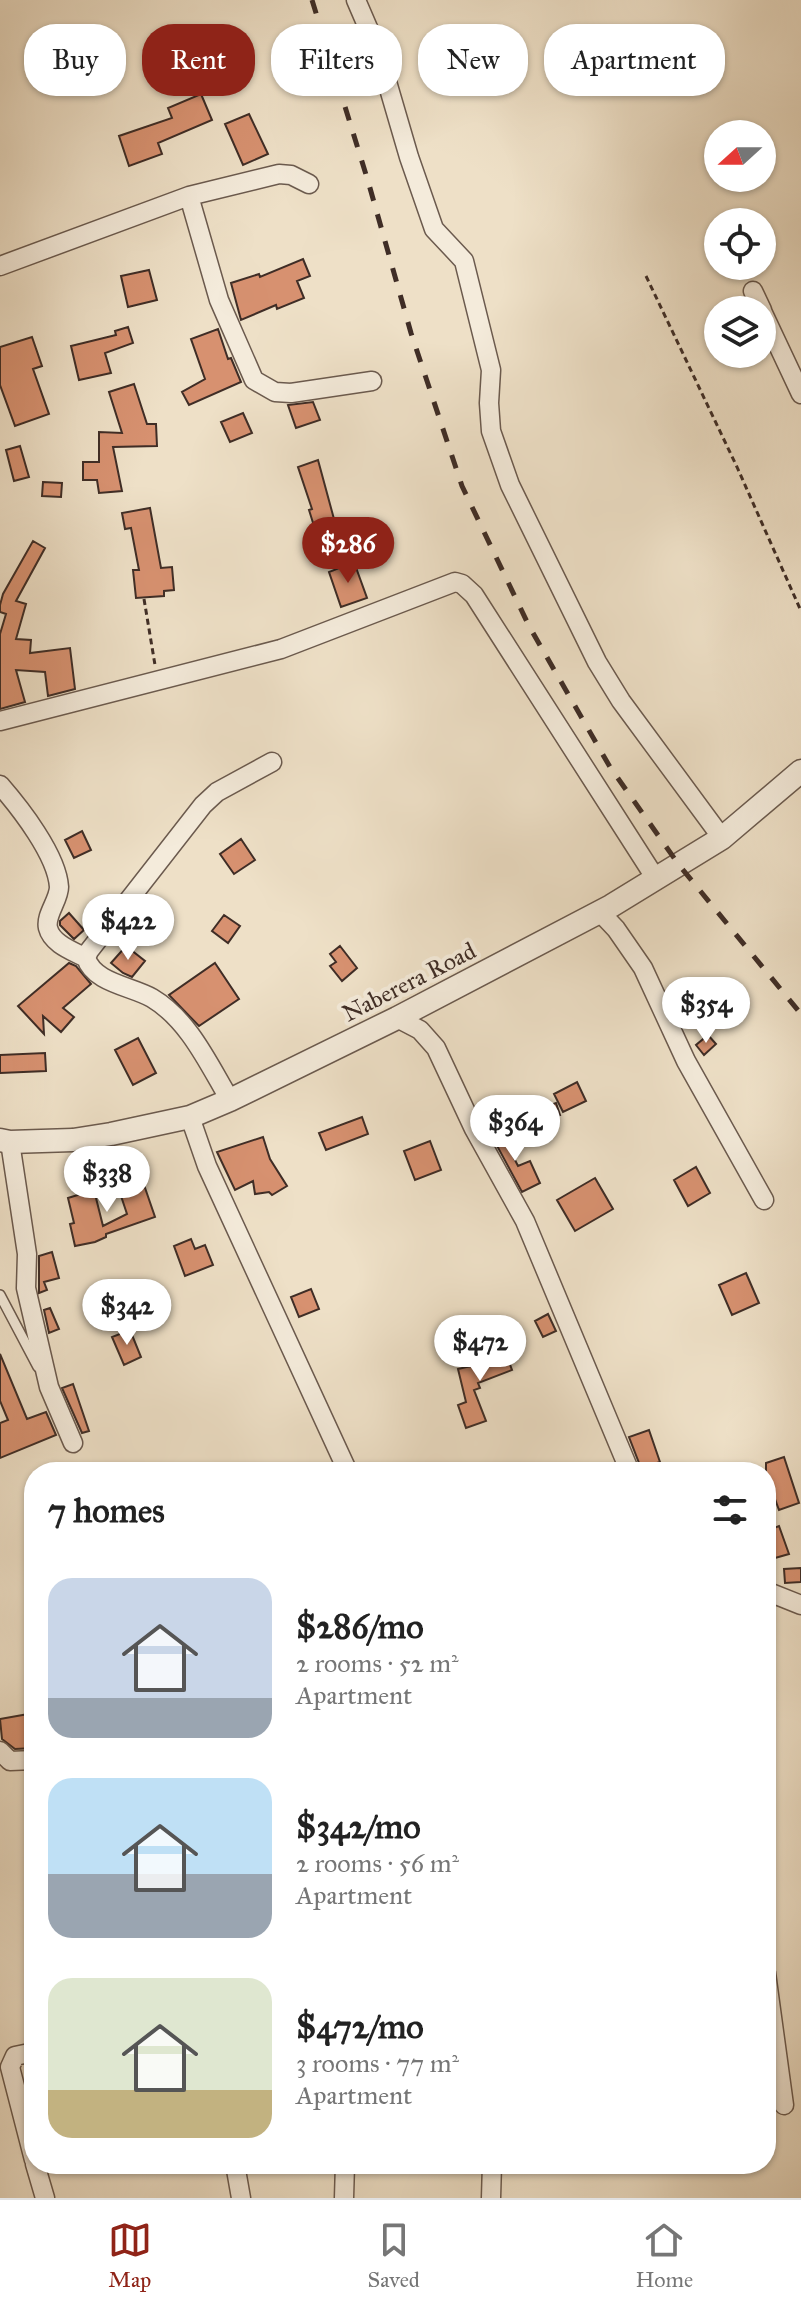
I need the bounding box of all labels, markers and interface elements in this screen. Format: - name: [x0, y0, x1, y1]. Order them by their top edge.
- chip: Buy: [24, 24, 126, 96]
- chip: Rent: [142, 24, 255, 96]
- chip: Filters: [271, 24, 402, 96]
- chip: New: [418, 24, 528, 96]
- chip: Apartment: [544, 24, 725, 96]
- north arrow: [704, 120, 776, 192]
- map controls: [704, 120, 776, 368]
- button: locate: [704, 208, 776, 280]
- button: layers: [704, 296, 776, 368]
- pin: $286: [301, 517, 395, 585]
- text: $286: [320, 527, 376, 559]
- pin: $422: [81, 894, 175, 962]
- text: $422: [100, 904, 156, 936]
- street label: Naberera Road: [337, 936, 481, 1028]
- pin: $354: [659, 977, 753, 1045]
- text: $354: [680, 987, 732, 1019]
- pin: $364: [468, 1095, 562, 1163]
- text: $364: [488, 1105, 542, 1137]
- pin: $338: [60, 1146, 154, 1214]
- text: $338: [82, 1156, 132, 1188]
- pin: $342: [80, 1279, 174, 1347]
- text: $342: [100, 1289, 154, 1321]
- pin: $472: [433, 1315, 527, 1383]
- text: $472: [452, 1325, 508, 1357]
- icon: filters: [708, 1488, 752, 1532]
- text: 7 homes: [48, 1490, 165, 1531]
- text: $286/mo: [296, 1606, 424, 1647]
- icon: home: [112, 1610, 208, 1706]
- text: 2 rooms · 52 m²: [296, 1647, 459, 1679]
- text: Apartment: [296, 1679, 412, 1711]
- text: $342/mo: [296, 1806, 421, 1847]
- icon: home: [112, 1810, 208, 1906]
- text: 2 rooms · 56 m²: [296, 1847, 459, 1879]
- text: Apartment: [296, 1879, 412, 1911]
- text: $472/mo: [296, 2006, 424, 2047]
- icon: home: [112, 2010, 208, 2106]
- text: 3 rooms · 77 m²: [296, 2047, 459, 2079]
- text: Apartment: [296, 2079, 412, 2111]
- tab: Map: [108, 2218, 152, 2293]
- tab: Saved: [368, 2218, 420, 2293]
- tab: Home: [636, 2218, 693, 2293]

